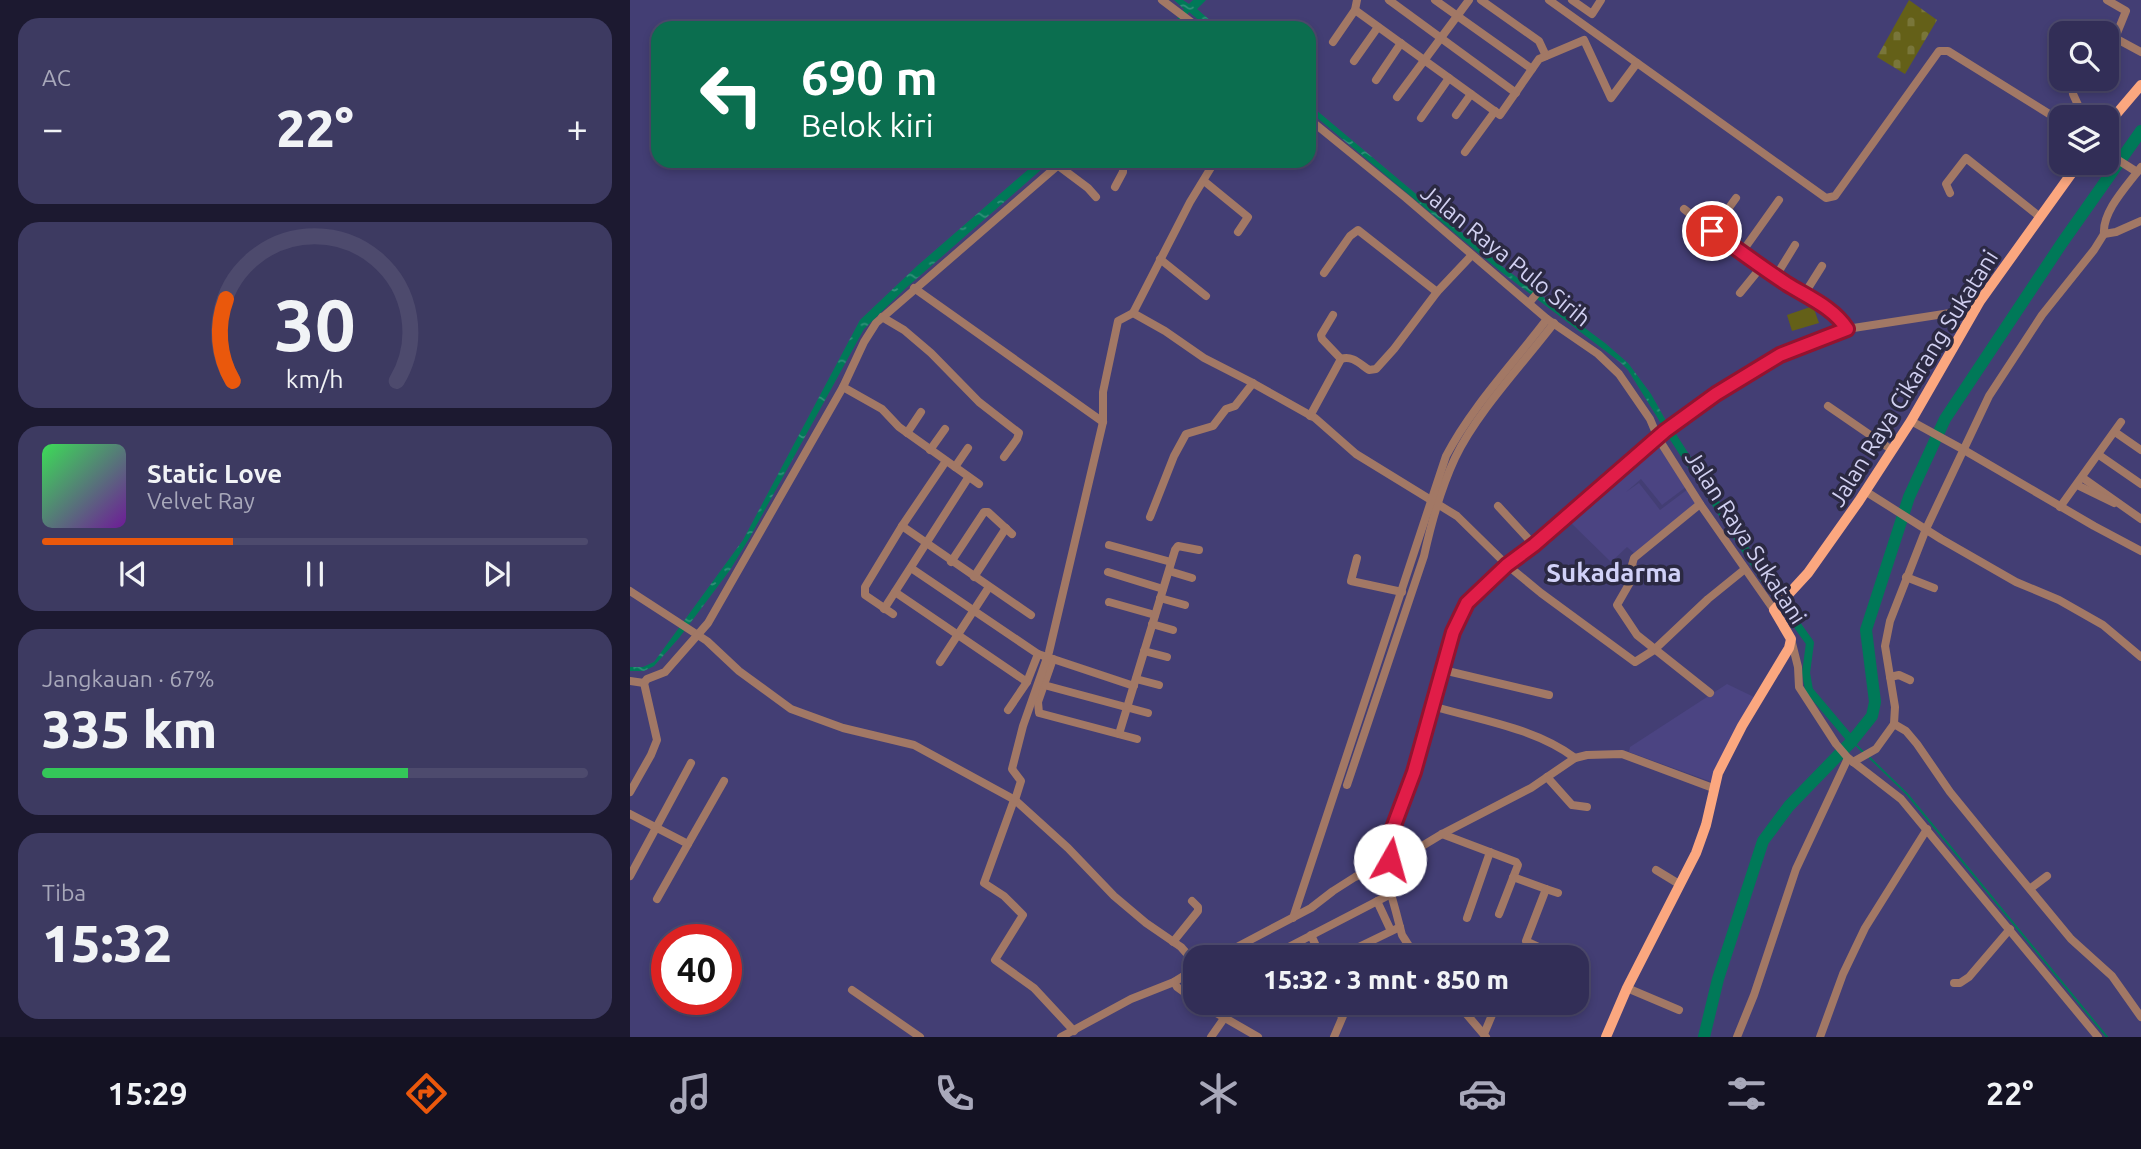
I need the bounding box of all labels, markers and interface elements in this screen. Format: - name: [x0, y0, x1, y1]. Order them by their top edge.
- map controls: [2049, 21, 2119, 175]
- button: search: [2049, 21, 2119, 91]
- icon: left: [686, 49, 777, 140]
- text: 690 m: [801, 49, 938, 104]
- text: AC: [42, 65, 71, 90]
- text: 22°: [276, 99, 354, 157]
- button: layers: [2049, 105, 2119, 175]
- text: −: [42, 107, 63, 149]
- text: +: [567, 107, 588, 149]
- text: Belok kiri: [801, 107, 933, 143]
- street label: Jalan Raya Pulo Sirih: [1416, 179, 1596, 331]
- pin: [1682, 201, 1742, 261]
- icon: arrive: [1693, 212, 1731, 250]
- street label: Jalan Raya Cikarang Sukatani: [1824, 245, 2002, 511]
- text: 30: [274, 283, 356, 365]
- text: km/h: [286, 364, 344, 392]
- street label: Jalan Raya Sukatani: [1681, 446, 1811, 628]
- text: Static Love: [147, 459, 282, 488]
- text: Velvet Ray: [147, 488, 255, 513]
- icon: previous: [114, 555, 152, 593]
- icon: pause: [296, 555, 334, 593]
- icon: next: [478, 555, 516, 593]
- district label: Sukadarma: [1546, 558, 1682, 587]
- text: Jangkauan · 67%: [42, 666, 214, 691]
- text: 335 km: [42, 700, 217, 758]
- position arrow: [1353, 823, 1427, 897]
- text: Tiba: [42, 880, 86, 905]
- text: 15:32: [42, 914, 172, 972]
- speed limit sign: 40: [651, 924, 742, 1015]
- text: 15:32 · 3 mnt · 850 m: [1263, 965, 1509, 994]
- icon: directions: [402, 1069, 451, 1118]
- icon: music: [666, 1069, 715, 1118]
- icon: phone: [930, 1069, 979, 1118]
- icon: climate: [1194, 1069, 1243, 1118]
- icon: car: [1458, 1069, 1507, 1118]
- icon: filters: [1722, 1069, 1771, 1118]
- text: 15:29: [107, 1075, 188, 1111]
- text: 22°: [1986, 1075, 2034, 1111]

